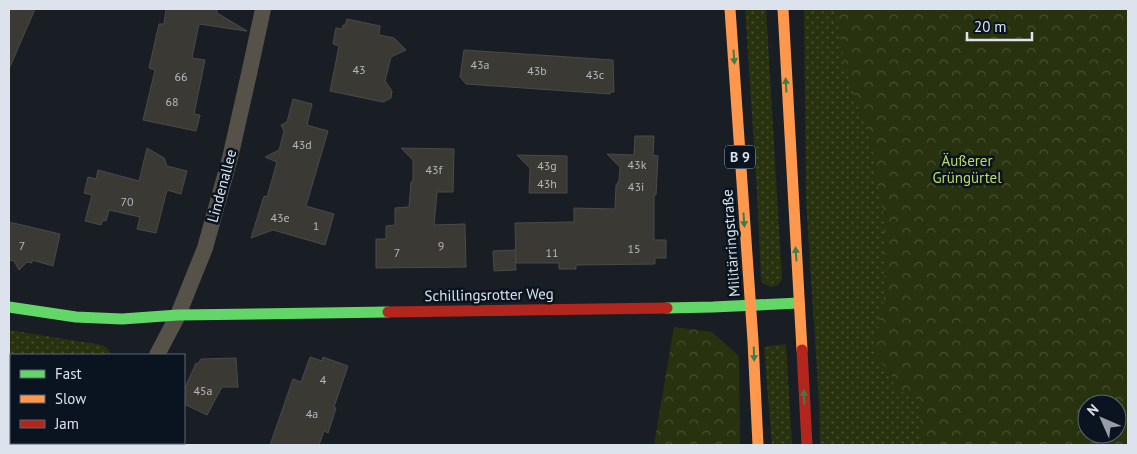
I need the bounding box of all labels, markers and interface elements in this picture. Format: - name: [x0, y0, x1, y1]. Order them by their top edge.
- scale bar: [967, 10, 1032, 42]
- text: 20 m: [974, 17, 1007, 36]
- one-way arrow: [730, 50, 738, 66]
- house number: 43a: [470, 57, 490, 72]
- house number: 43: [352, 62, 366, 77]
- house number: 43b: [527, 63, 547, 78]
- house number: 43c: [586, 67, 605, 82]
- house number: 66: [174, 69, 188, 84]
- one-way arrow: [782, 77, 790, 93]
- house number: 68: [165, 94, 179, 109]
- house number: 43d: [292, 137, 312, 152]
- road number: B 9: [725, 146, 755, 168]
- street label: Lindenallee: [203, 147, 240, 225]
- park label: Äußerer Grüngürtel: [932, 151, 1002, 187]
- house number: 43k: [628, 157, 647, 172]
- house number: 43g: [537, 158, 557, 173]
- house number: 43f: [426, 162, 444, 177]
- house number: 43h: [537, 176, 557, 191]
- house number: 43i: [628, 179, 644, 194]
- street label: Militärringstraße: [717, 189, 744, 297]
- house number: 70: [120, 194, 134, 209]
- house number: 43e: [270, 210, 290, 225]
- one-way arrow: [741, 212, 749, 228]
- house number: 1: [313, 218, 319, 233]
- house number: 7: [19, 238, 25, 253]
- house number: 9: [438, 238, 444, 253]
- house number: 15: [627, 241, 641, 256]
- house number: 7: [394, 245, 400, 260]
- house number: 11: [545, 245, 559, 260]
- one-way arrow: [792, 246, 800, 262]
- street label: Schillingsrotter Weg: [424, 284, 554, 305]
- one-way arrow: [750, 346, 758, 362]
- legend: [10, 354, 185, 444]
- text: Fast: [55, 364, 82, 383]
- house number: 4: [320, 372, 327, 387]
- house number: 45a: [193, 383, 213, 398]
- one-way arrow: [800, 388, 808, 404]
- text: Slow: [55, 389, 86, 408]
- north arrow: [1077, 394, 1127, 444]
- text: N: [1083, 400, 1102, 419]
- house number: 4a: [306, 406, 318, 421]
- text: Jam: [54, 414, 79, 433]

